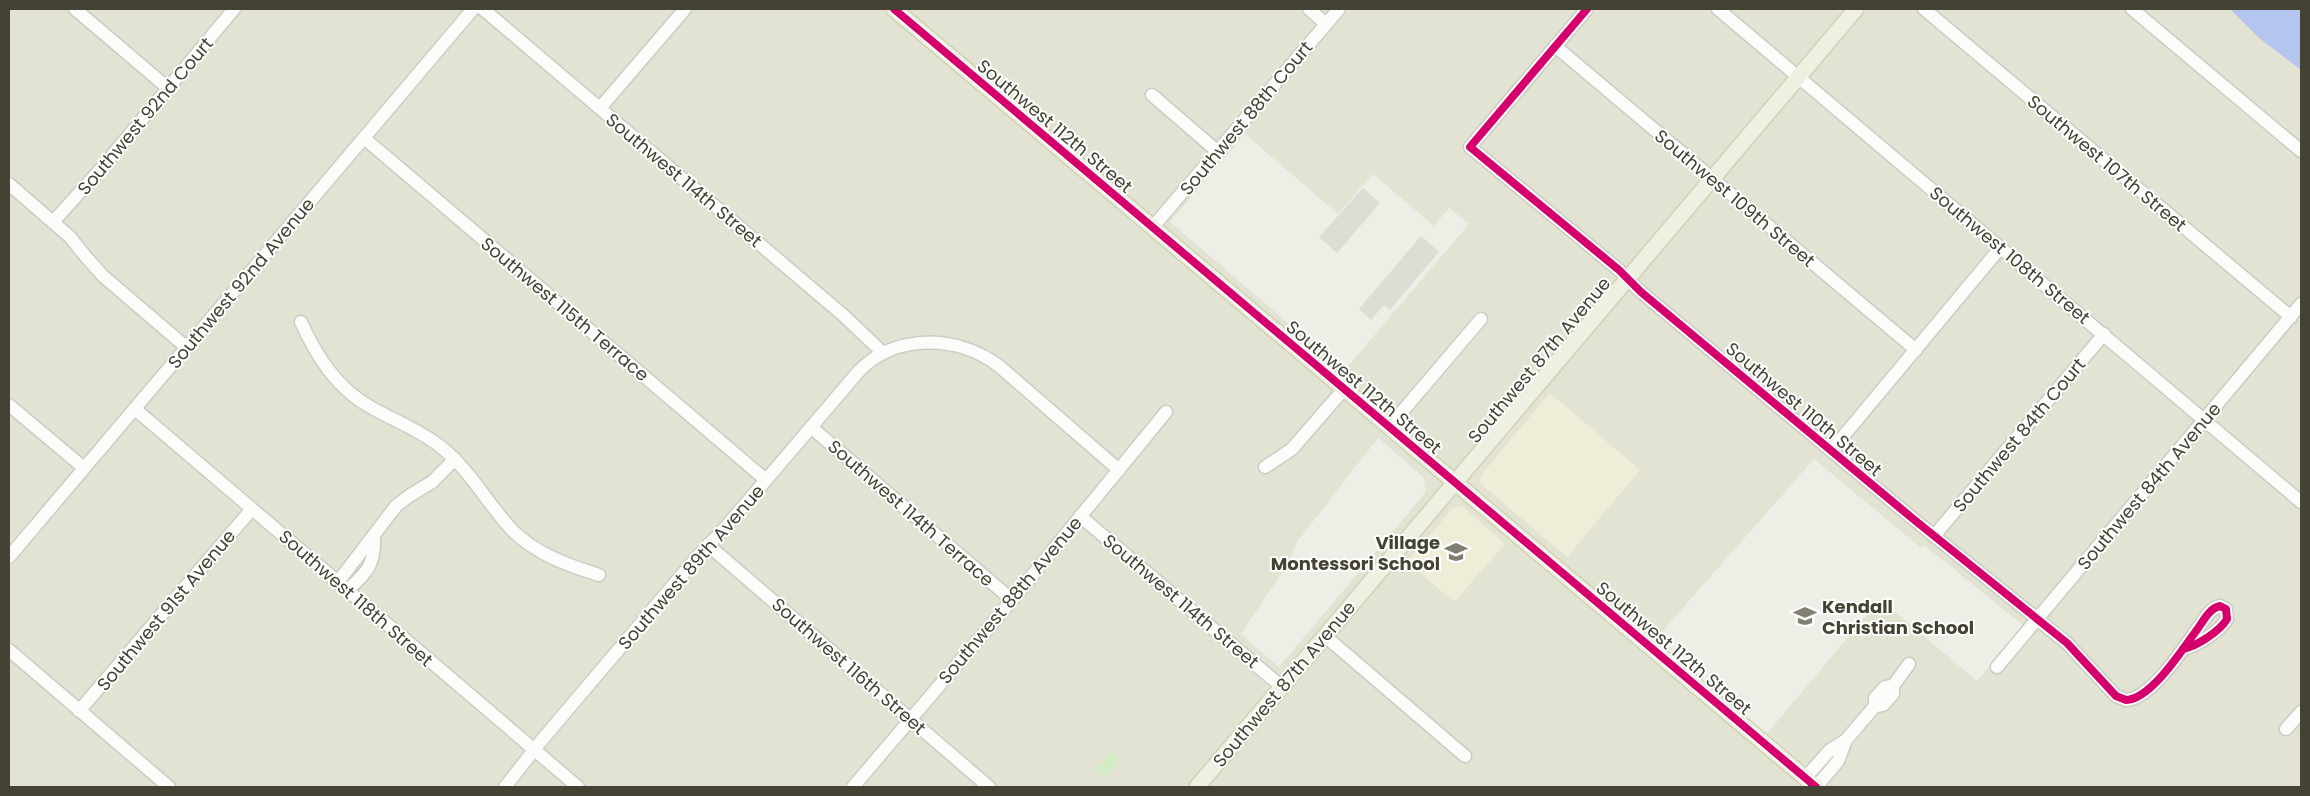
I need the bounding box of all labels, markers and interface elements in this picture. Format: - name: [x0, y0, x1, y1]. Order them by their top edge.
- street label: Southwest 92nd Court: [72, 32, 218, 200]
- street label: Southwest 88th Court: [1174, 36, 1318, 200]
- street label: Southwest 112th Street: [972, 53, 1138, 199]
- street label: Southwest 107th Street: [2022, 89, 2192, 237]
- street label: Southwest 114th Street: [601, 107, 767, 253]
- street label: Southwest 109th Street: [1649, 123, 1821, 273]
- street label: Southwest 108th Street: [1924, 180, 2096, 330]
- street label: Southwest 92nd Avenue: [162, 192, 320, 374]
- street label: Southwest 115th Terrace: [476, 231, 654, 387]
- street label: Southwest 87th Avenue: [1462, 272, 1616, 448]
- street label: Southwest 112th Street: [1281, 314, 1447, 460]
- street label: Southwest 110th Street: [1721, 336, 1887, 482]
- street label: Southwest 84th Court: [1947, 353, 2091, 517]
- street label: Southwest 84th Avenue: [2071, 397, 2227, 575]
- street label: Southwest 114th Terrace: [823, 434, 999, 592]
- street label: Southwest 89th Avenue: [612, 479, 770, 655]
- street label: Southwest 88th Avenue: [932, 511, 1088, 689]
- street label: Southwest 91st Avenue: [91, 524, 241, 696]
- street label: Southwest 118th Street: [274, 524, 438, 672]
- street label: Southwest 114th Street: [1098, 528, 1264, 674]
- place label: Village Montessori School: [1271, 530, 1440, 576]
- school or university icon: Village Montessori School: [1443, 539, 1469, 565]
- street label: Southwest 112th Street: [1591, 575, 1757, 721]
- street label: Southwest 116th Street: [767, 592, 931, 740]
- place label: Kendall Christian School: [1822, 594, 1974, 640]
- street label: Southwest 87th Avenue: [1207, 596, 1361, 772]
- school or university icon: Kendall Christian School: [1792, 603, 1818, 629]

